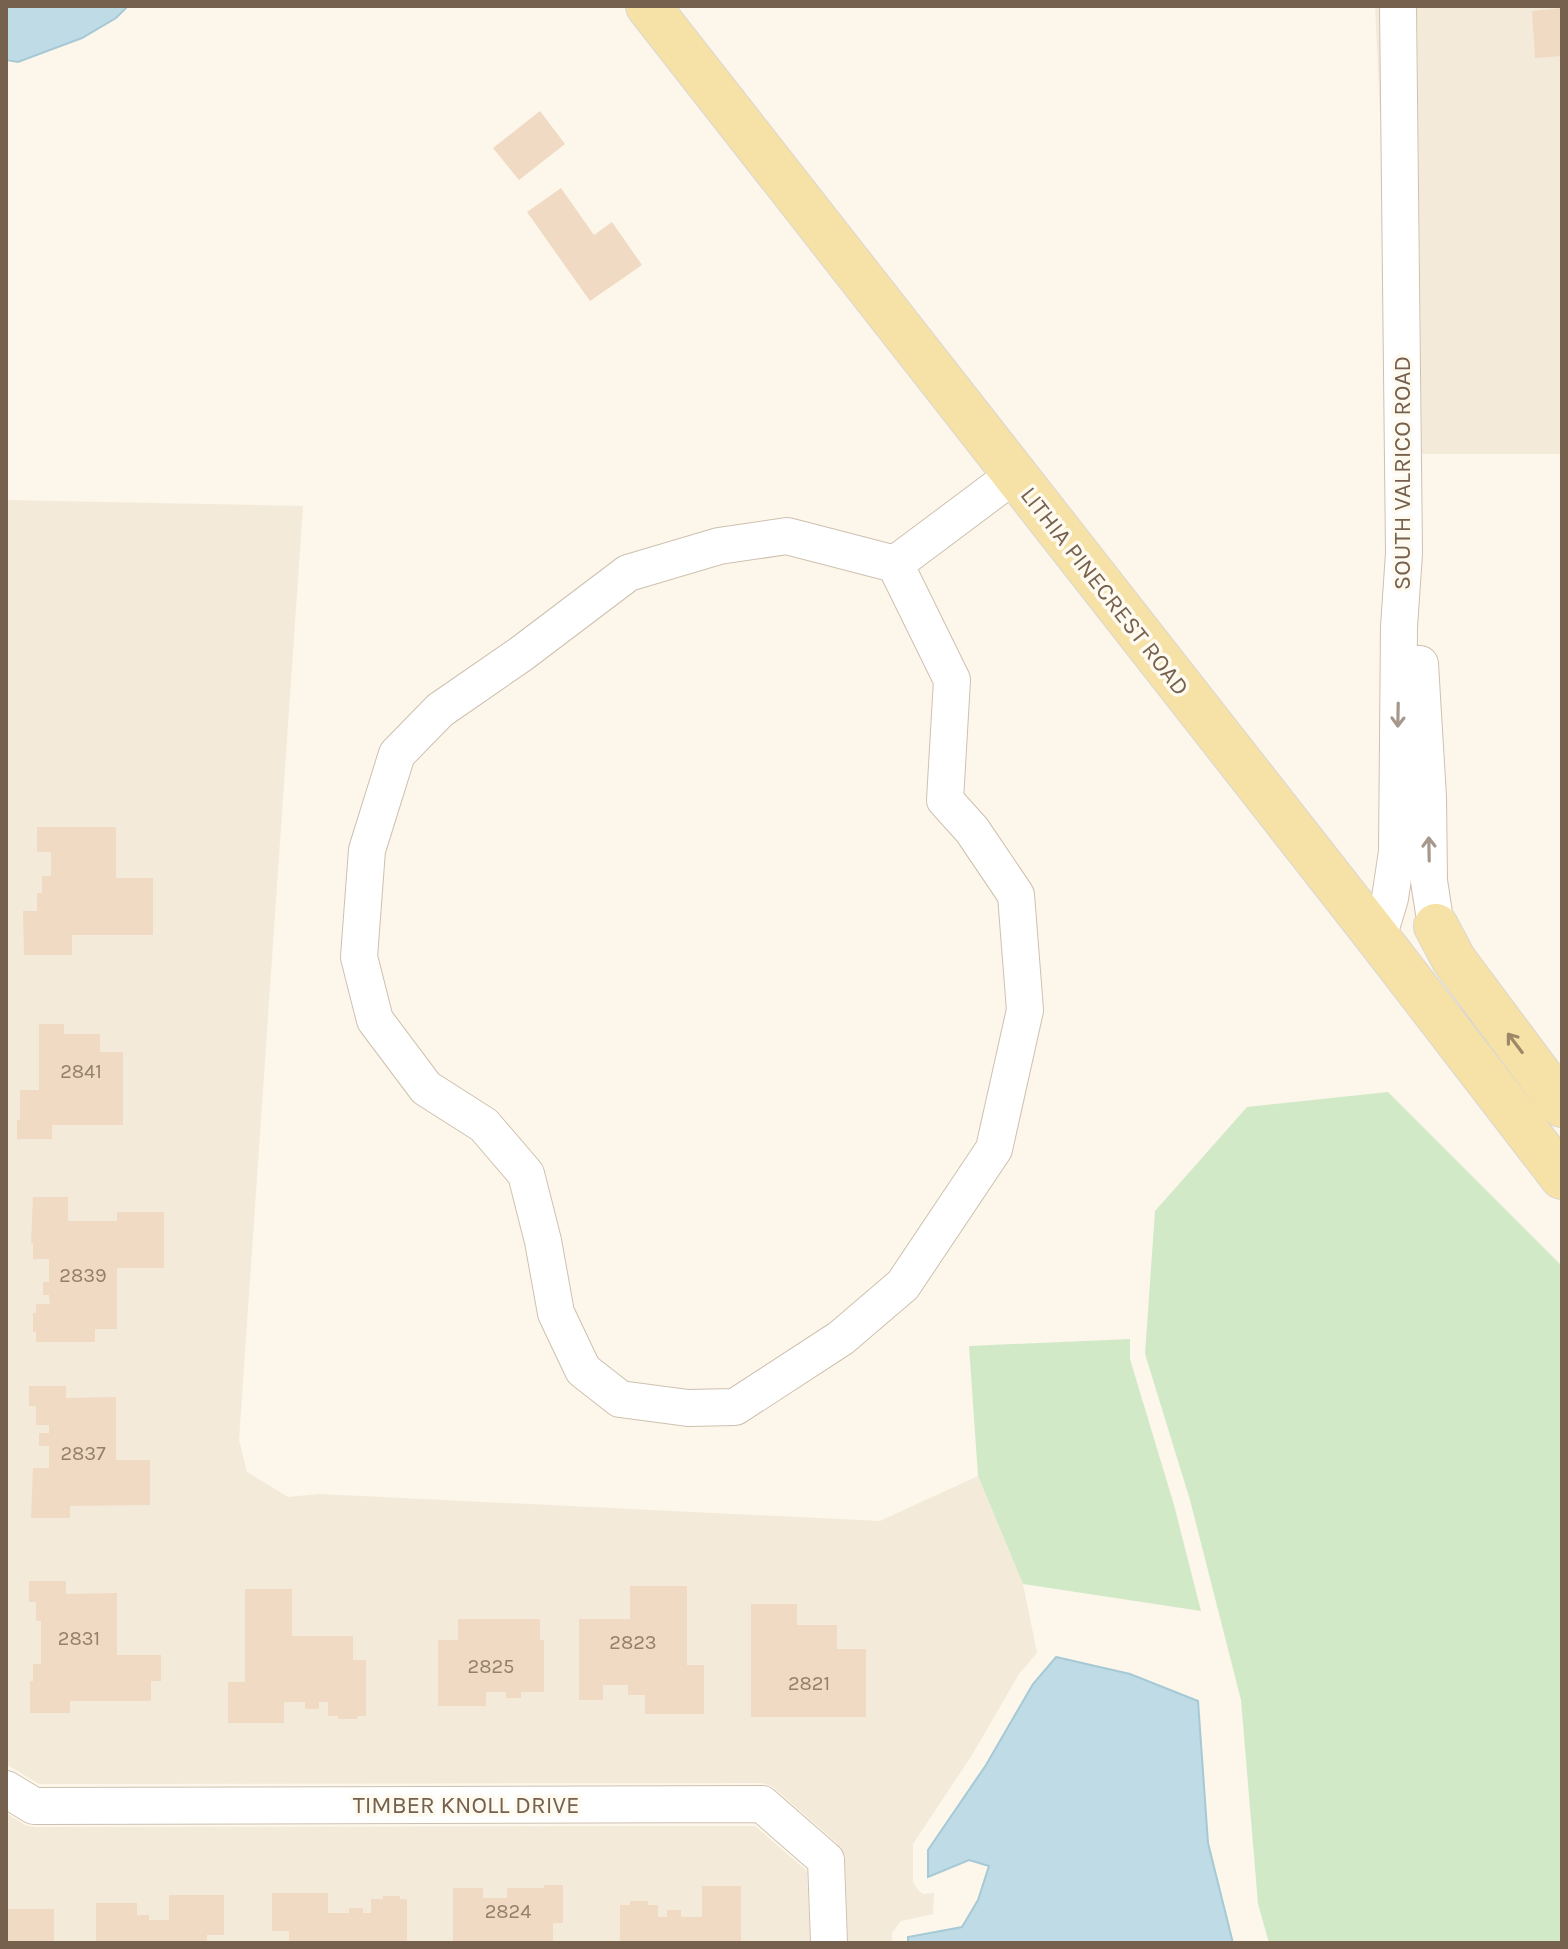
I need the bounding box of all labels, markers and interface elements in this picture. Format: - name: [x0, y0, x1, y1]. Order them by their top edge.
- street label: SOUTH VALRICO ROAD: [1388, 356, 1416, 590]
- street label: LITHIA PINECREST ROAD: [1015, 481, 1195, 701]
- one-way arrow: [1391, 701, 1406, 728]
- one-way arrow: [1421, 836, 1436, 863]
- one-way arrow: [1507, 1032, 1524, 1054]
- house number: 2841: [60, 1060, 102, 1083]
- house number: 2839: [59, 1264, 107, 1287]
- house number: 2837: [60, 1442, 106, 1465]
- house number: 2831: [58, 1627, 100, 1650]
- house number: 2823: [609, 1631, 657, 1654]
- house number: 2825: [468, 1655, 514, 1678]
- house number: 2821: [788, 1672, 830, 1695]
- street label: TIMBER KNOLL DRIVE: [353, 1791, 579, 1819]
- house number: 2824: [485, 1900, 531, 1923]

